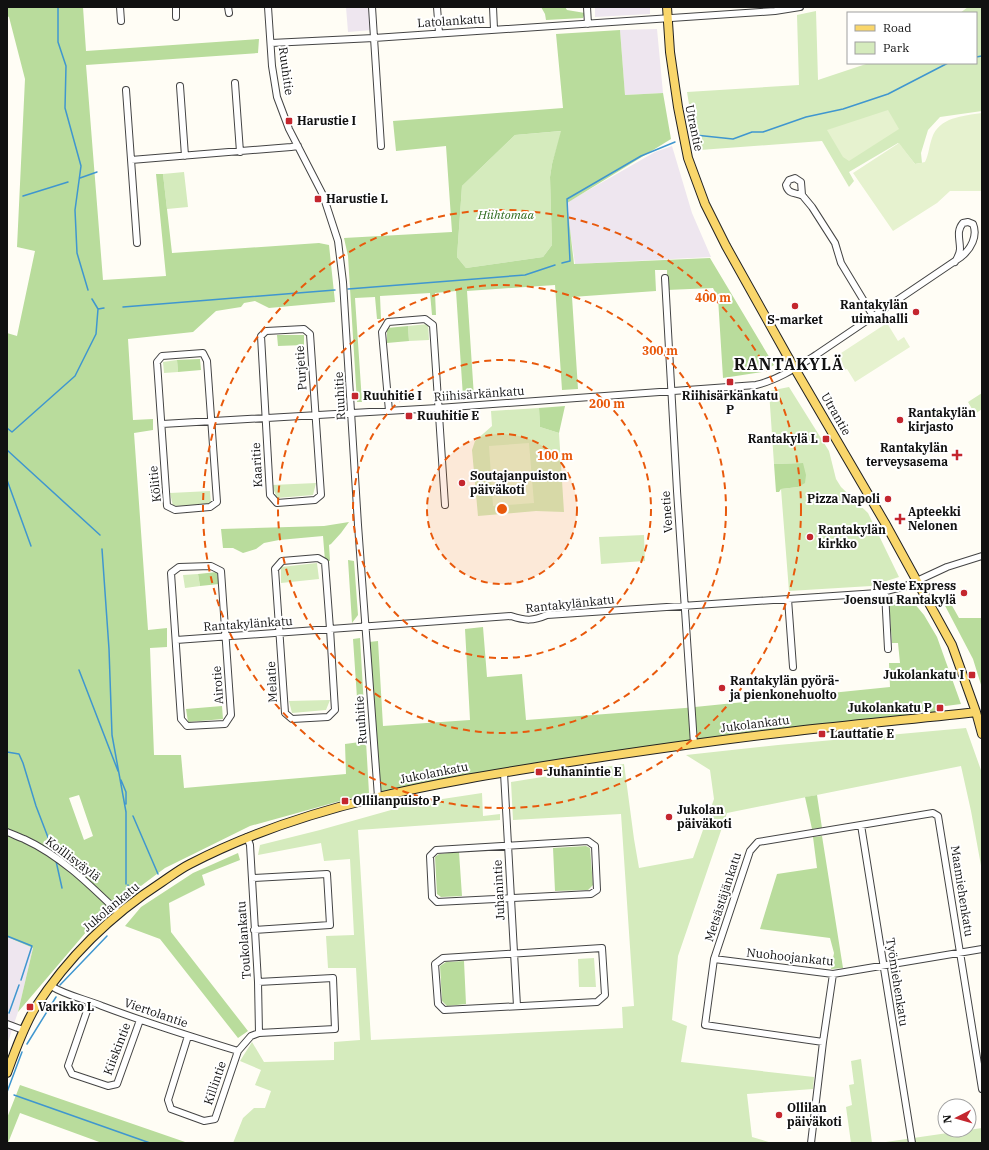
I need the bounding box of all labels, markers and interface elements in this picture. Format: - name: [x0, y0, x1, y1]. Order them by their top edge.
- street label: Latolankatu: [417, 11, 486, 30]
- legend: [847, 12, 977, 64]
- text: Road: [883, 20, 912, 35]
- text: Park: [883, 40, 909, 55]
- street label: Ruuhitie: [276, 46, 297, 96]
- street label: Utrantie: [682, 103, 707, 152]
- place label: Harustie I: [297, 113, 357, 128]
- marker: Harustie I: [284, 116, 294, 126]
- place label: Harustie L: [326, 191, 388, 206]
- marker: Harustie L: [313, 194, 323, 204]
- park label: Hiihtomaa: [477, 207, 534, 222]
- text: 400 m: [695, 290, 731, 305]
- place label: Rantakylän uimahalli: [840, 297, 908, 326]
- marker: S-market: [790, 301, 800, 311]
- marker: Rantakylän uimahalli: [911, 307, 921, 317]
- place label: S-market: [767, 312, 823, 327]
- text: 300 m: [642, 343, 678, 358]
- street label: Purjetie: [291, 345, 310, 391]
- district label: RANTAKYLÄ: [734, 354, 844, 374]
- street label: Ruuhitie: [331, 371, 348, 421]
- marker: Riihisärkänkatu P: [725, 377, 735, 387]
- street label: Riihisärkänkatu: [433, 383, 525, 404]
- place label: Ruuhitie I: [363, 388, 422, 403]
- place label: Riihisärkänkatu P: [682, 388, 778, 417]
- street label: Utrantie: [818, 390, 855, 438]
- marker: Ruuhitie I: [350, 391, 360, 401]
- text: 200 m: [589, 396, 625, 411]
- place label: Rantakylän kirjasto: [908, 405, 976, 434]
- place label: Ruuhitie E: [417, 408, 479, 423]
- marker: Ruuhitie E: [404, 411, 414, 421]
- marker: Rantakylän kirjasto: [895, 415, 905, 425]
- place label: Rantakylä L: [748, 431, 818, 446]
- marker: Rantakylä L: [821, 434, 831, 444]
- place label: Rantakylän terveysasema: [866, 440, 948, 469]
- street label: Kaaritie: [248, 442, 265, 488]
- text: 100 m: [537, 448, 573, 463]
- marker: Rantakylän terveysasema: [951, 449, 963, 461]
- street label: Kölitie: [145, 465, 164, 503]
- place label: Soutajanpuiston päiväkoti: [470, 468, 567, 497]
- marker: Soutajanpuiston päiväkoti: [457, 478, 467, 488]
- street label: Venetie: [658, 490, 675, 534]
- place label: Pizza Napoli: [807, 491, 880, 506]
- marker: Pizza Napoli: [883, 494, 893, 504]
- centre of rings: [495, 502, 509, 516]
- place label: Apteekki Nelonen: [908, 504, 961, 533]
- marker: Apteekki Nelonen: [895, 514, 905, 524]
- place label: Rantakylän kirkko: [818, 522, 886, 551]
- marker: Rantakylän kirkko: [805, 532, 815, 542]
- place label: Neste Express Joensuu Rantakylä: [844, 578, 956, 607]
- marker: Neste Express Joensuu Rantakylä: [959, 588, 969, 598]
- street label: Rantakylänkatu: [525, 591, 616, 616]
- street label: Rantakylänkatu: [203, 613, 294, 634]
- street label: Melatie: [263, 661, 280, 703]
- street label: Airotie: [209, 665, 226, 705]
- place label: Jukolankatu I: [883, 667, 964, 682]
- marker: Jukolankatu I: [967, 670, 977, 680]
- place label: Rantakylän pyörä- ja pienkonehuolto: [728, 673, 840, 702]
- marker: Rantakylän pyörä- ja pienkonehuolto: [717, 683, 727, 693]
- street label: Ruuhitie: [351, 695, 370, 745]
- place label: Jukolankatu P: [848, 700, 932, 715]
- marker: Jukolankatu P: [935, 703, 945, 713]
- street label: Jukolankatu: [720, 712, 791, 735]
- place label: Lauttatie E: [830, 726, 894, 741]
- marker: Lauttatie E: [817, 729, 827, 739]
- street label: Jukolankatu: [398, 758, 470, 786]
- place label: Juhanintie E: [547, 764, 622, 779]
- marker: Juhanintie E: [534, 767, 544, 777]
- place label: Ollilanpuisto P: [353, 793, 440, 808]
- marker: Ollilanpuisto P: [340, 796, 350, 806]
- place label: Jukolan päiväkoti: [677, 802, 732, 831]
- marker: Jukolan päiväkoti: [664, 812, 674, 822]
- street label: Koillisväylä: [43, 833, 104, 884]
- street label: Maamiehenkatu: [948, 844, 977, 938]
- street label: Metsästäjänkatu: [701, 850, 744, 943]
- street label: Juhanintie: [489, 859, 508, 921]
- street label: Jukolankatu: [79, 878, 143, 935]
- street label: Toukolankatu: [233, 900, 254, 979]
- street label: Työmiehenkatu: [883, 937, 912, 1028]
- street label: Nuohoojankatu: [746, 944, 835, 969]
- street label: Viertolantie: [122, 995, 190, 1030]
- place label: Varikko L: [38, 999, 94, 1014]
- marker: Varikko L: [25, 1002, 35, 1012]
- street label: Kiiskintie: [100, 1021, 133, 1077]
- street label: Killintie: [200, 1059, 229, 1107]
- north arrow: [937, 1098, 977, 1138]
- place label: Ollilan päiväkoti: [787, 1100, 842, 1129]
- marker: Ollilan päiväkoti: [774, 1110, 784, 1120]
- text: N: [940, 1114, 954, 1124]

